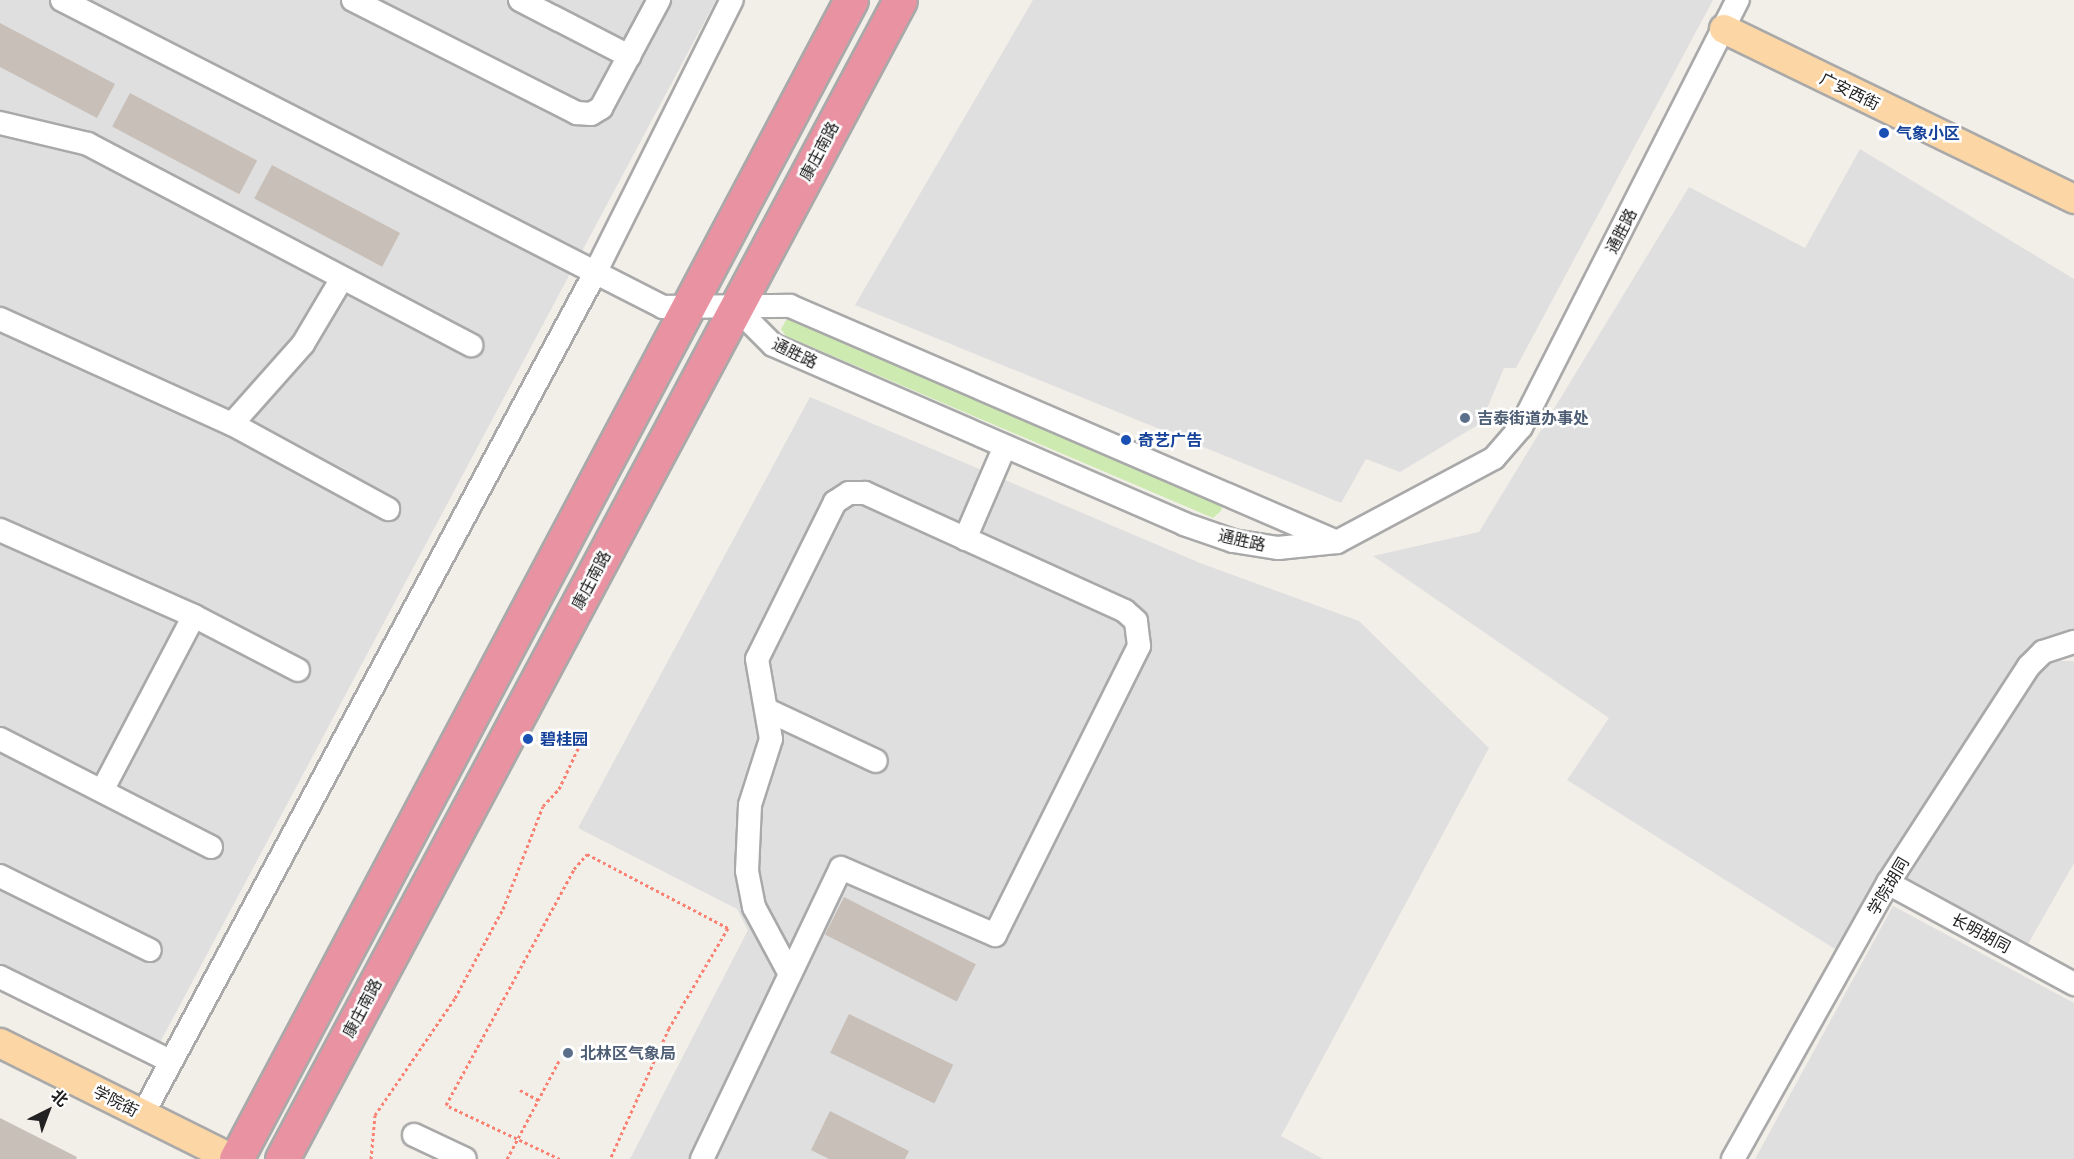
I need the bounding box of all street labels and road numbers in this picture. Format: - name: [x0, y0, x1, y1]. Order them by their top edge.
- street label: 广安西街: [1817, 68, 1883, 114]
- street label: 康庄南路: [796, 118, 842, 184]
- street label: 通胜路: [1602, 205, 1640, 257]
- street label: 通胜路: [769, 334, 821, 372]
- street label: 通胜路: [1216, 525, 1268, 555]
- street label: 康庄南路: [568, 547, 614, 613]
- street label: 学院胡同: [1863, 854, 1913, 918]
- street label: 长明胡同: [1948, 910, 2014, 956]
- street label: 康庄南路: [339, 975, 385, 1041]
- street label: 学院街: [90, 1082, 142, 1120]

